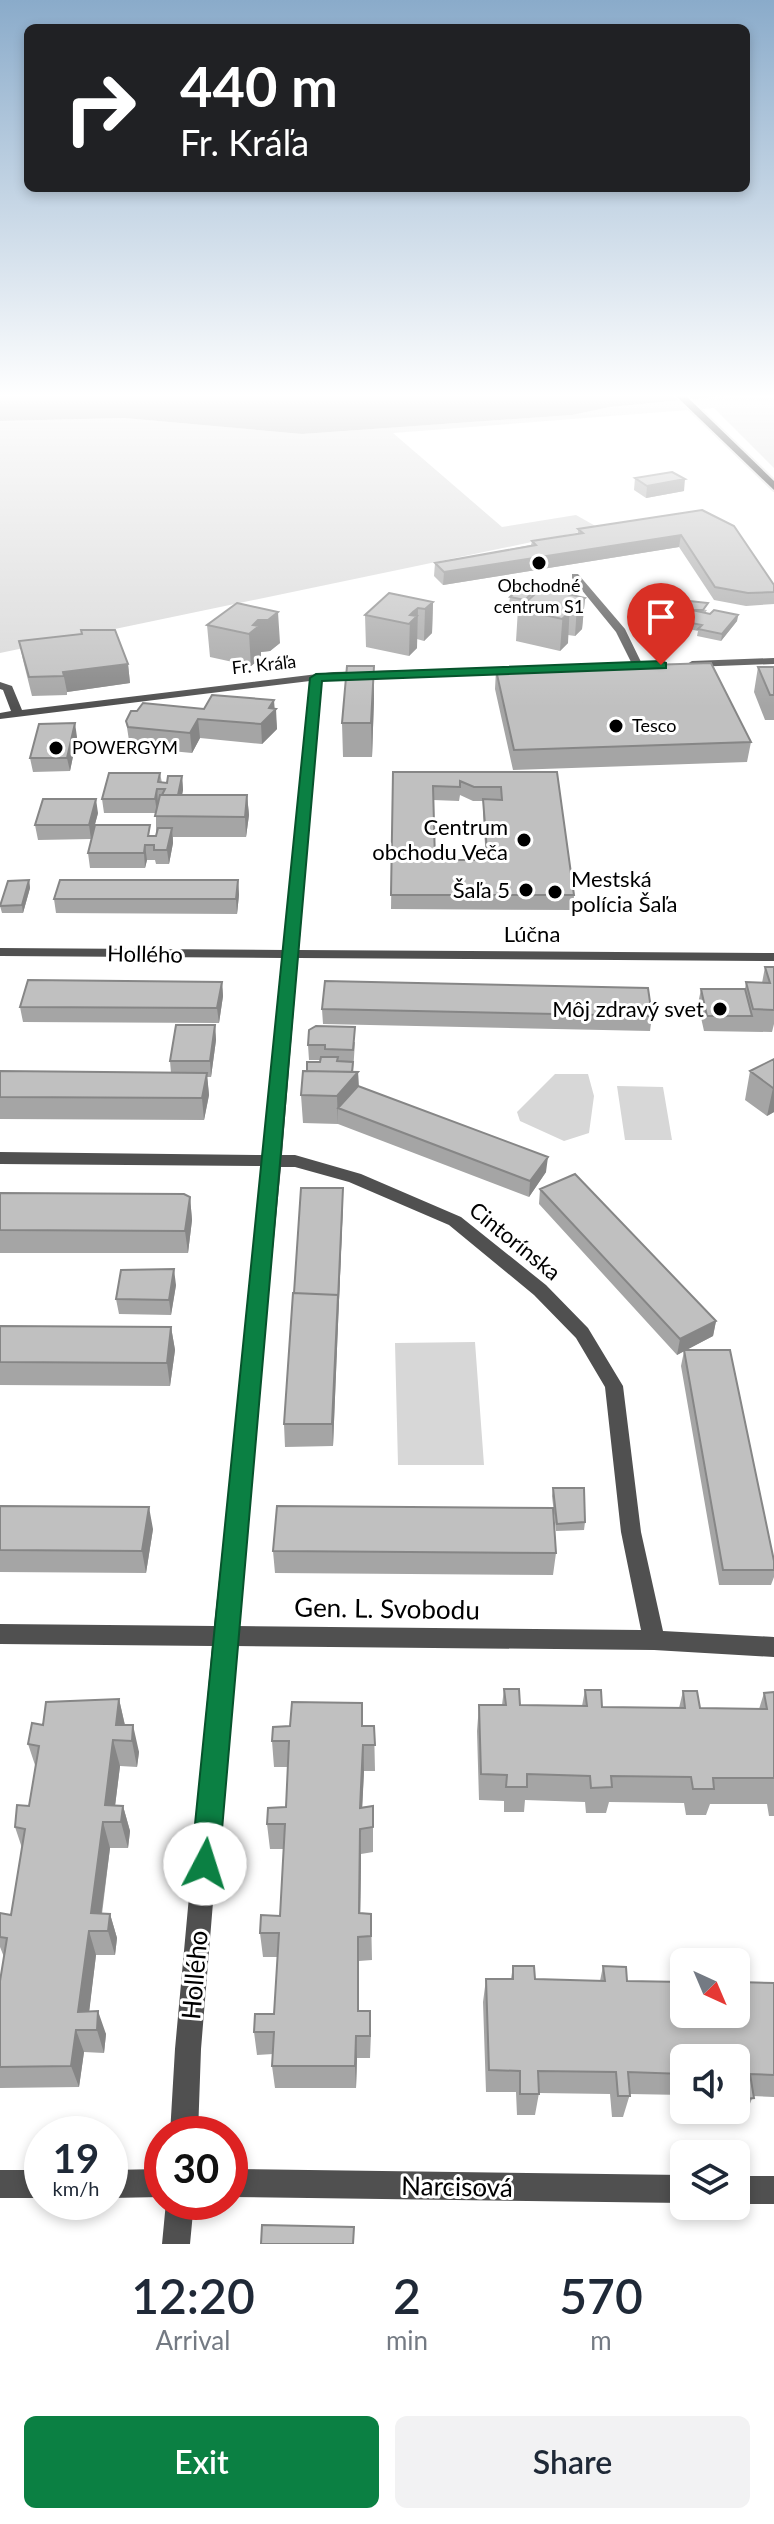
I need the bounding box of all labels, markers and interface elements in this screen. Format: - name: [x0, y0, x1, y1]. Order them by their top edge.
- text: 440 m: [180, 52, 338, 119]
- icon: right: [48, 56, 152, 160]
- text: Fr. Kráľa: [180, 120, 309, 164]
- marker: Obchodné centrum S1: [530, 554, 548, 572]
- place label: Obchodné centrum S1: [494, 574, 584, 617]
- pin: [627, 583, 695, 665]
- icon: arrive: [639, 595, 683, 639]
- street label: Fr. Kráľa: [231, 650, 297, 678]
- place label: Tesco: [632, 714, 676, 736]
- marker: Tesco: [607, 717, 625, 735]
- place label: POWERGYM: [72, 736, 178, 758]
- marker: POWERGYM: [47, 739, 65, 757]
- place label: Centrum obchodu Veča: [372, 813, 508, 865]
- marker: Centrum obchodu Veča: [515, 831, 533, 849]
- place label: Mestská polícia Šaľa: [571, 865, 677, 917]
- place label: Šaľa 5: [453, 876, 510, 903]
- marker: Šaľa 5: [517, 881, 535, 899]
- marker: Mestská polícia Šaľa: [546, 883, 564, 901]
- street label: Lúčna: [504, 920, 560, 947]
- street label: Hollého: [107, 939, 183, 968]
- place label: Môj zdravý svet: [552, 995, 704, 1022]
- marker: Môj zdravý svet: [711, 1000, 729, 1018]
- street label: Cintorínska: [464, 1196, 566, 1286]
- street label: Gen. L. Svobodu: [294, 1590, 480, 1626]
- position arrow: [163, 1822, 247, 1906]
- street label: Hollého: [174, 1929, 214, 2021]
- north arrow: [670, 1948, 750, 2028]
- map controls: [670, 1948, 750, 2220]
- button: sound: [670, 2044, 750, 2124]
- speed limit sign: 30: [144, 2116, 248, 2220]
- text: 19: [53, 2134, 99, 2182]
- button: layers: [670, 2140, 750, 2220]
- street label: Narcisová: [401, 2169, 513, 2203]
- text: km/h: [53, 2176, 99, 2200]
- text: 12:20: [131, 2267, 255, 2324]
- text: 2: [393, 2267, 421, 2324]
- text: 570: [559, 2267, 643, 2324]
- text: Arrival: [156, 2324, 230, 2356]
- text: min: [386, 2324, 428, 2356]
- text: m: [590, 2324, 612, 2356]
- button: Exit: [24, 2416, 379, 2508]
- button: Share: [395, 2416, 750, 2508]

